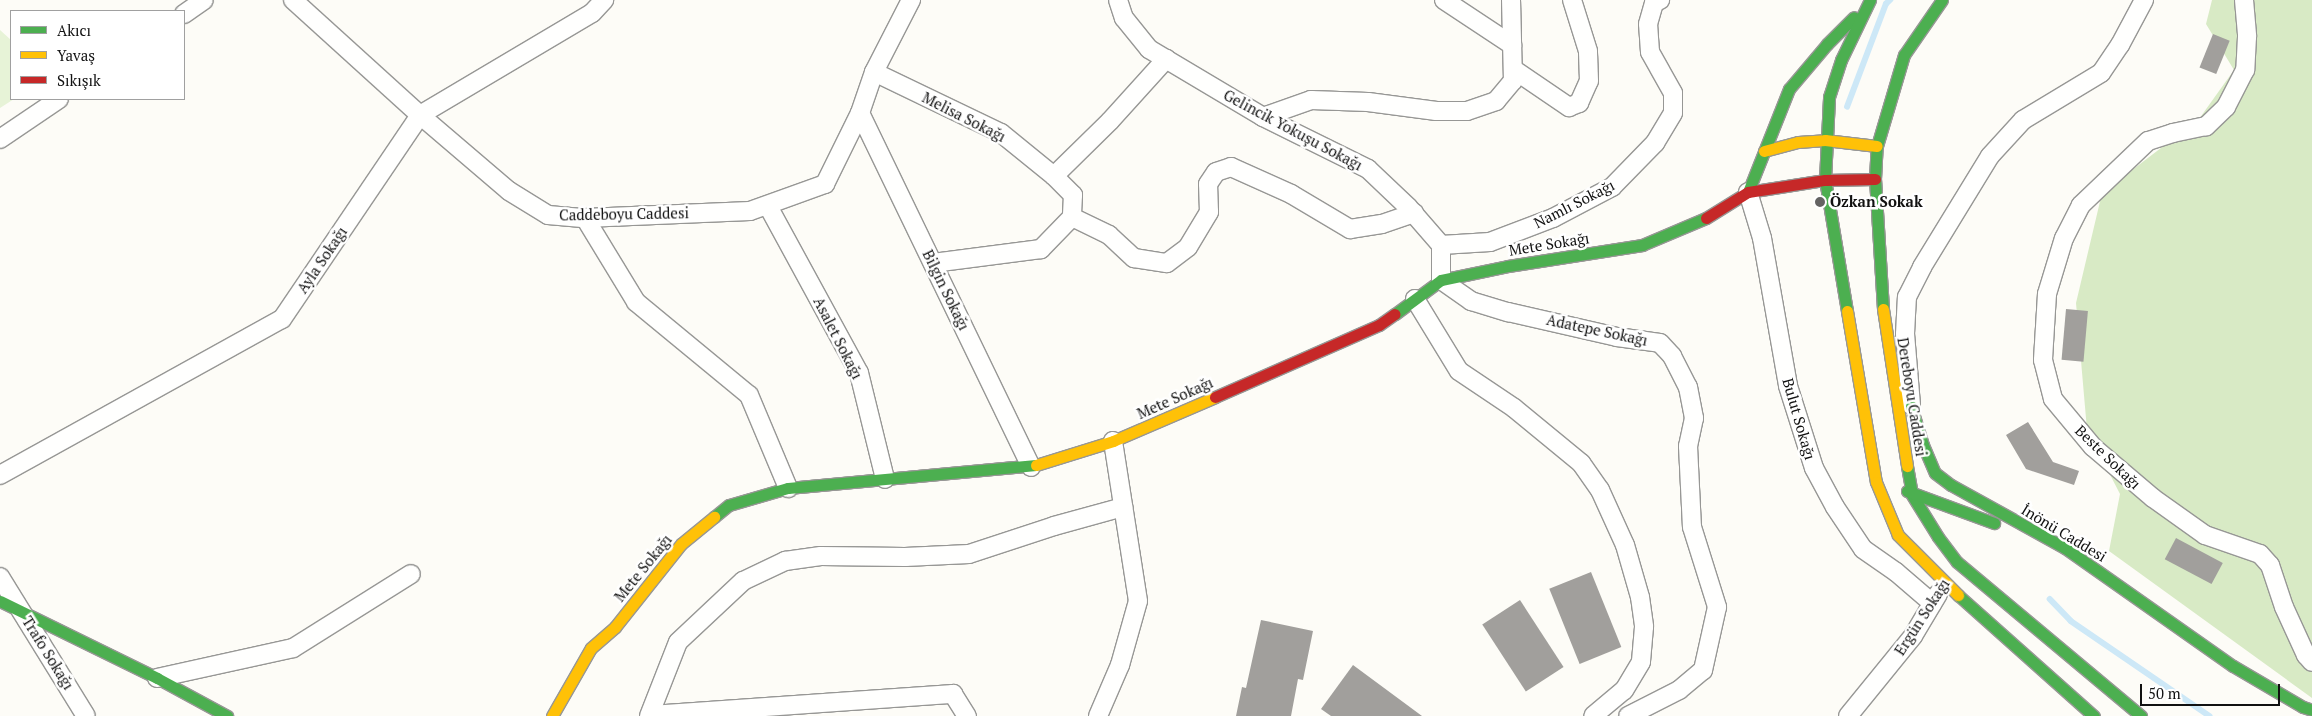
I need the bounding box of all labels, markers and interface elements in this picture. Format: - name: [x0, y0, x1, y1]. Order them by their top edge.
- legend: [10, 10, 185, 100]
- text: Akıcı: [57, 20, 91, 40]
- text: Yavaş: [57, 45, 95, 65]
- text: Sıkışık: [57, 70, 101, 90]
- street label: Gelincik Yokuşu Sokağı: [1220, 86, 1366, 174]
- street label: Melisa Sokağı: [919, 88, 1009, 146]
- street label: Namlı Sokağı: [1531, 176, 1617, 232]
- place label: Özkan Sokak: [1830, 193, 1923, 211]
- marker: Özkan Sokak: [1814, 196, 1826, 208]
- street label: Caddeboyu Caddesi: [559, 204, 689, 224]
- street label: Ayla Sokağı: [293, 223, 351, 297]
- street label: Mete Sokağı: [1507, 229, 1591, 259]
- street label: Bilgin Sokağı: [919, 247, 973, 333]
- street label: Asalet Sokağı: [810, 294, 866, 382]
- street label: Adatepe Sokağı: [1545, 310, 1649, 350]
- street label: Dereboyu Caddesi: [1894, 336, 1930, 458]
- street label: Mete Sokağı: [1134, 373, 1216, 423]
- street label: Bulut Sokağı: [1779, 376, 1819, 462]
- street label: Beste Sokağı: [2072, 421, 2144, 493]
- street label: İnönü Caddesi: [2018, 501, 2110, 565]
- street label: Mete Sokağı: [610, 531, 676, 605]
- street label: Ergün Sokağı: [1891, 575, 1953, 659]
- street label: Trafo Sokağı: [18, 613, 78, 693]
- scale bar: [2142, 674, 2282, 706]
- text: 50 m: [2148, 683, 2181, 703]

